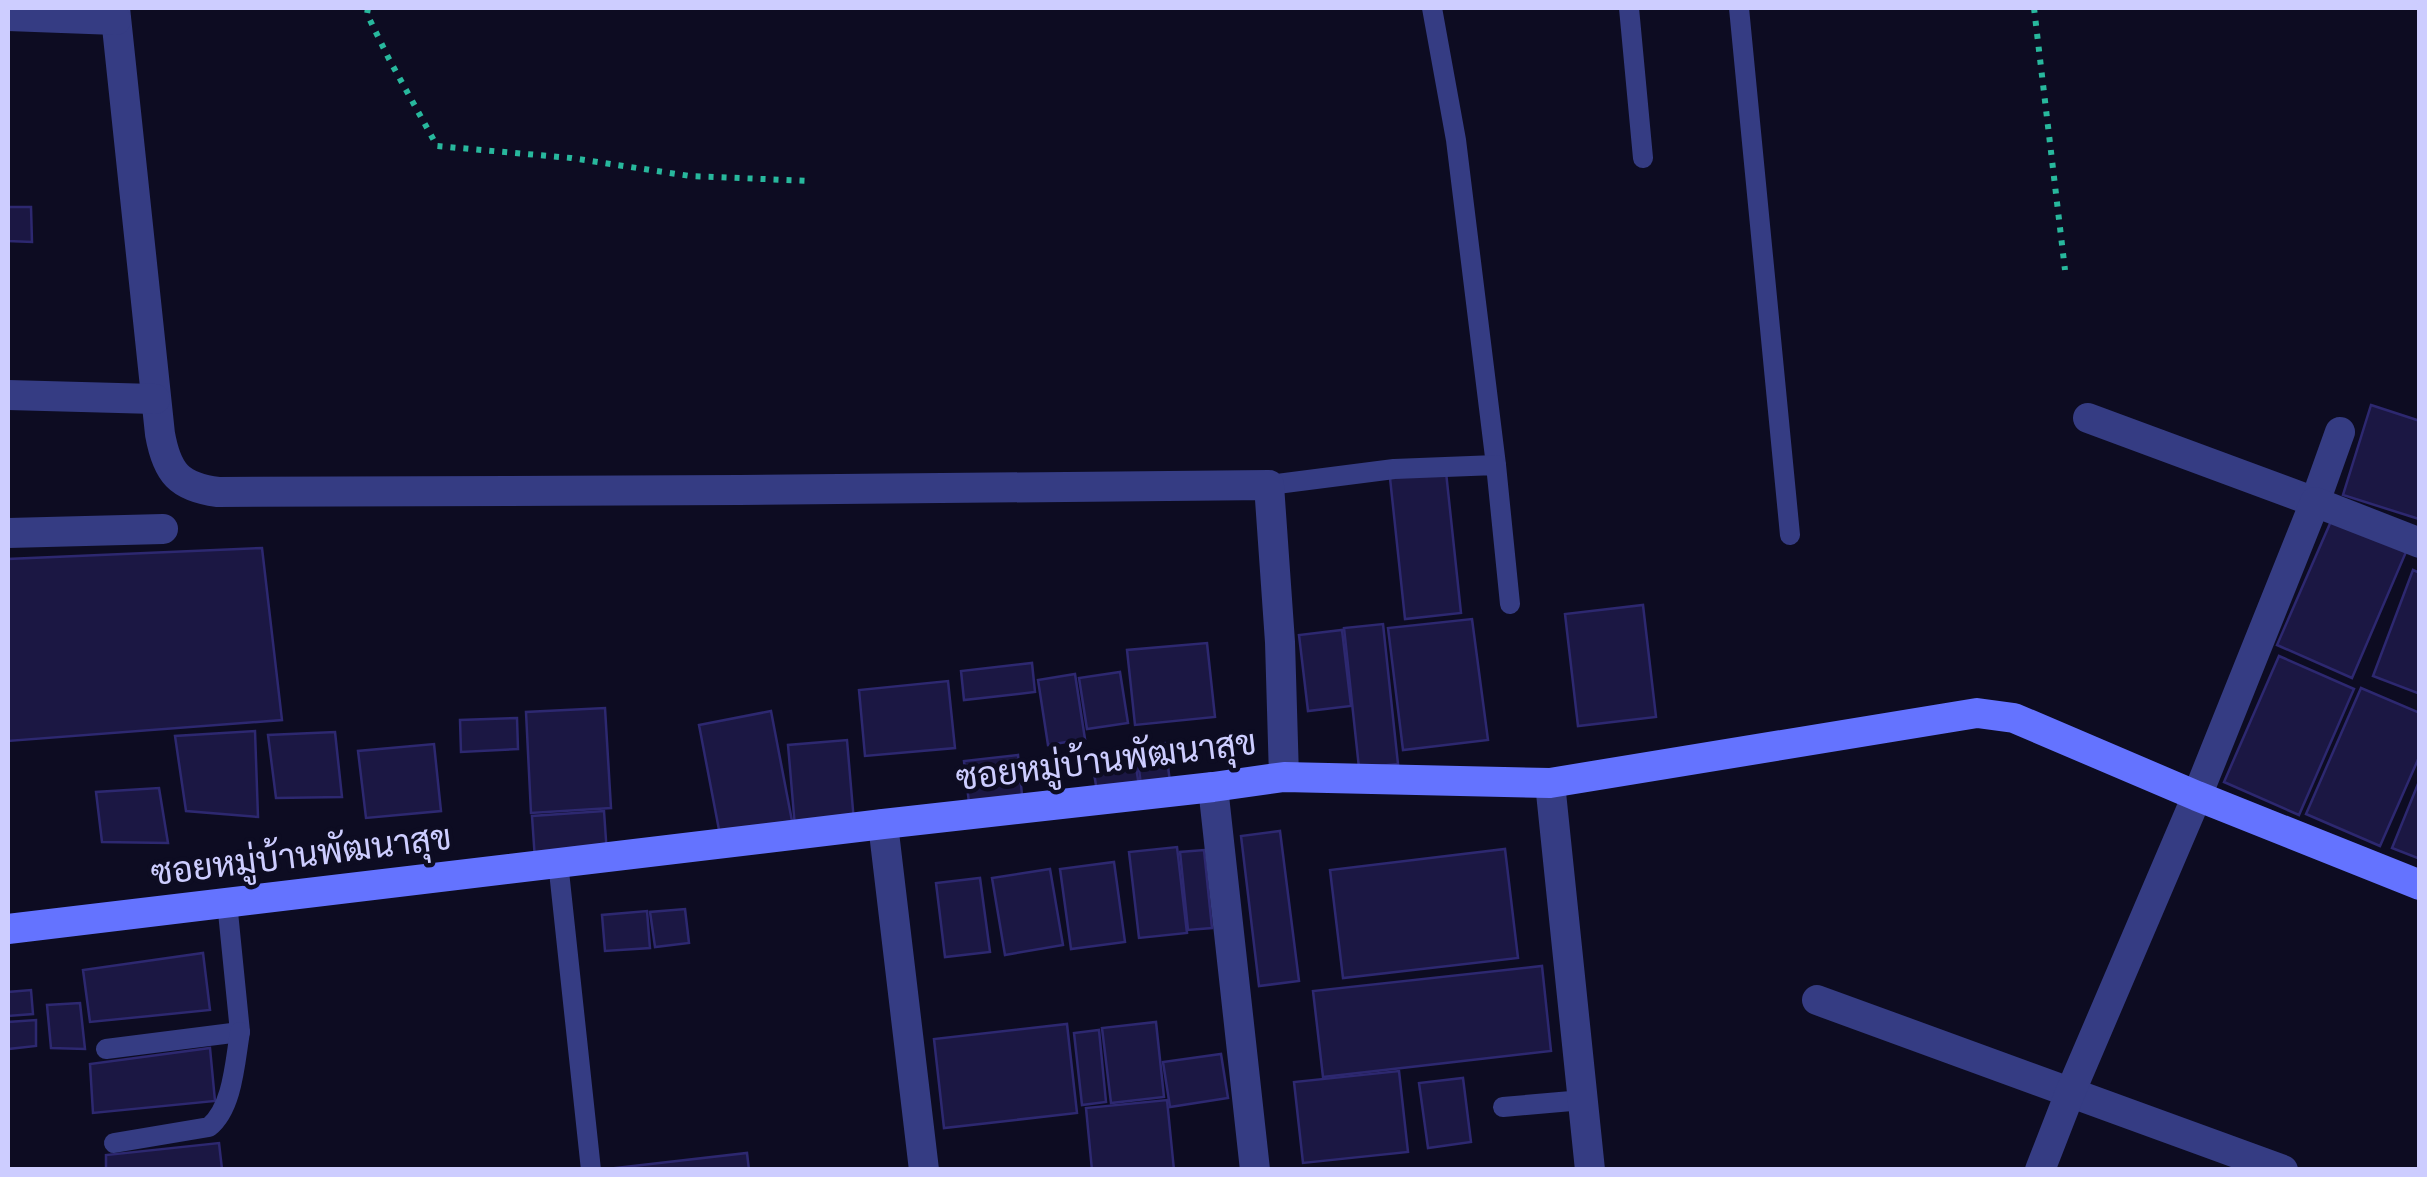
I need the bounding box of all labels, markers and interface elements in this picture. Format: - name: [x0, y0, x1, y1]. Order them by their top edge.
- street label: ซอยหมู่บ้านพัฒนาสุข: [953, 719, 1259, 802]
- street label: ซอยหมู่บ้านพัฒนาสุข: [148, 814, 454, 897]

